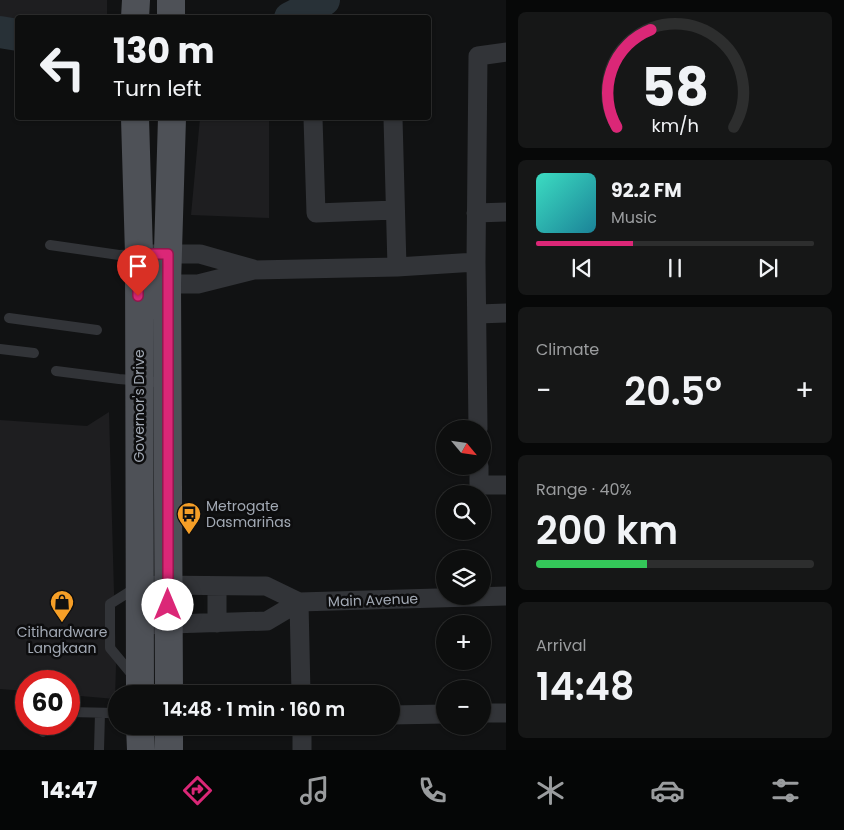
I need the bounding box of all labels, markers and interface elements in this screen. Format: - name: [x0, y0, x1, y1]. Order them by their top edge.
- text: 130 m: [113, 26, 215, 75]
- icon: left: [30, 35, 95, 100]
- text: 58: [641, 51, 709, 124]
- text: Turn left: [113, 73, 201, 104]
- text: km/h: [651, 113, 699, 138]
- text: 92.2 FM: [611, 177, 682, 204]
- text: Music: [611, 206, 657, 229]
- pin: [117, 245, 159, 296]
- icon: arrive: [124, 252, 152, 280]
- icon: previous: [568, 254, 596, 282]
- icon: pause: [661, 254, 689, 282]
- icon: next: [754, 254, 782, 282]
- text: Climate: [536, 338, 599, 361]
- street label: Governor's Drive: [129, 349, 149, 463]
- text: 20.5°: [624, 365, 722, 418]
- text: −: [536, 371, 551, 410]
- text: +: [795, 371, 814, 410]
- north arrow: [436, 420, 491, 475]
- map controls: [436, 420, 491, 735]
- text: Range · 40%: [536, 478, 632, 501]
- button: search: [436, 485, 491, 540]
- place label: Metrogate Dasmariñas: [206, 496, 291, 532]
- bus stop icon: Metrogate Dasmariñas: [176, 501, 202, 535]
- text: 200 km: [536, 504, 678, 557]
- button: layers: [436, 550, 491, 605]
- position arrow: [141, 578, 193, 630]
- street label: Main Avenue: [328, 588, 419, 612]
- shop icon: Citihardware Langkaan: [49, 589, 75, 623]
- button: +: [436, 615, 491, 670]
- place label: Citihardware Langkaan: [17, 622, 108, 658]
- text: Arrival: [536, 634, 586, 657]
- text: 14:48: [536, 660, 634, 713]
- speed limit sign: 60: [15, 670, 80, 735]
- button: −: [436, 680, 491, 735]
- text: 14:48 · 1 min · 160 m: [163, 696, 345, 723]
- icon: directions: [180, 773, 215, 808]
- icon: music: [297, 773, 332, 808]
- icon: phone: [415, 773, 450, 808]
- icon: climate: [533, 773, 568, 808]
- icon: car: [650, 773, 685, 808]
- icon: filters: [768, 773, 803, 808]
- text: 14:47: [41, 775, 97, 806]

